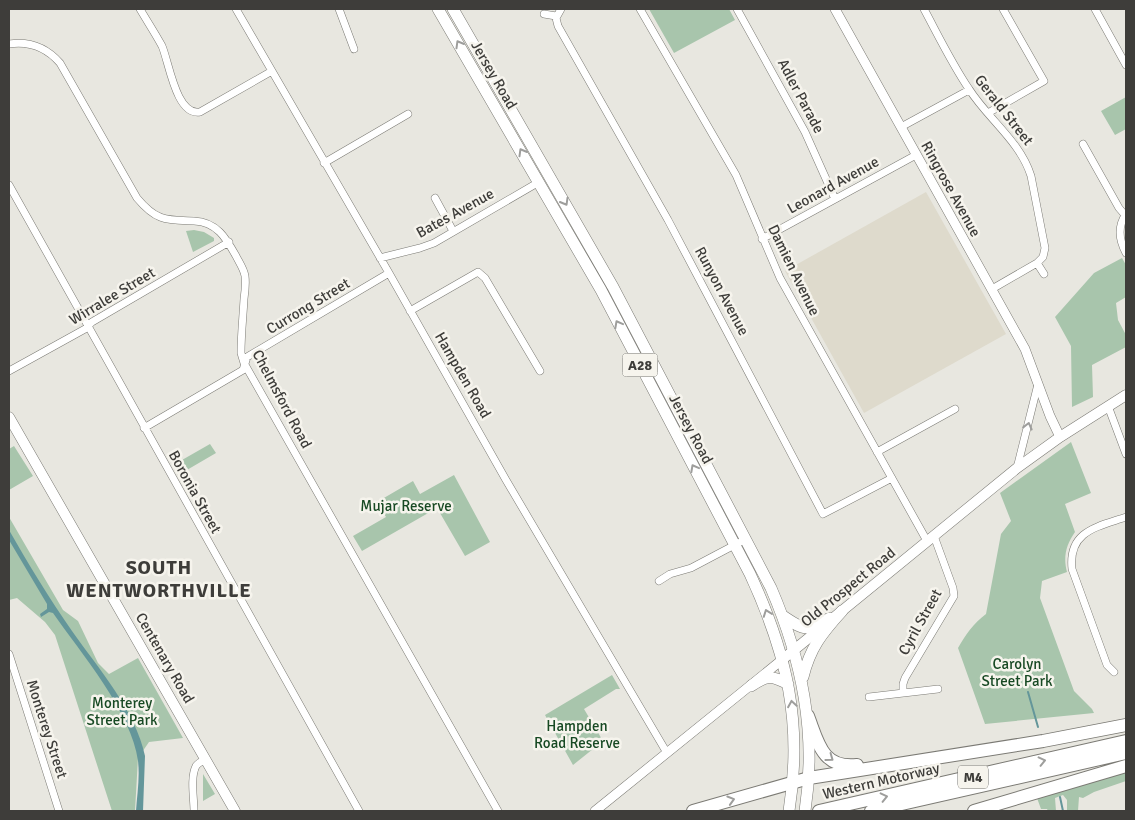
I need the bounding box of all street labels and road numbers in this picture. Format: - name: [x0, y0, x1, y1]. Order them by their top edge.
- street label: Jersey Road: [467, 38, 521, 112]
- street label: Adler Parade: [774, 56, 828, 136]
- street label: Gerald Street: [971, 71, 1037, 149]
- street label: Ringrose Avenue: [917, 138, 985, 240]
- street label: Leonard Avenue: [784, 152, 882, 218]
- street label: Bates Avenue: [413, 184, 497, 242]
- street label: Damien Avenue: [764, 222, 824, 318]
- street label: Runyon Avenue: [691, 244, 753, 338]
- street label: Wirralee Street: [66, 263, 158, 329]
- street label: Currong Street: [263, 274, 353, 338]
- street label: Hampden Road: [431, 329, 495, 421]
- street label: Chelmsford Road: [248, 347, 316, 451]
- road number: A28: [622, 354, 658, 376]
- street label: Jersey Road: [665, 391, 717, 467]
- street label: Boronia Street: [165, 447, 225, 537]
- street label: Old Prospect Road: [797, 543, 899, 631]
- street label: Cyril Street: [895, 586, 945, 658]
- street label: Centenary Road: [132, 610, 198, 706]
- street label: Monterey Street: [23, 677, 71, 781]
- street label: Western Motorway: [821, 759, 941, 803]
- road number: M4: [958, 766, 988, 789]

